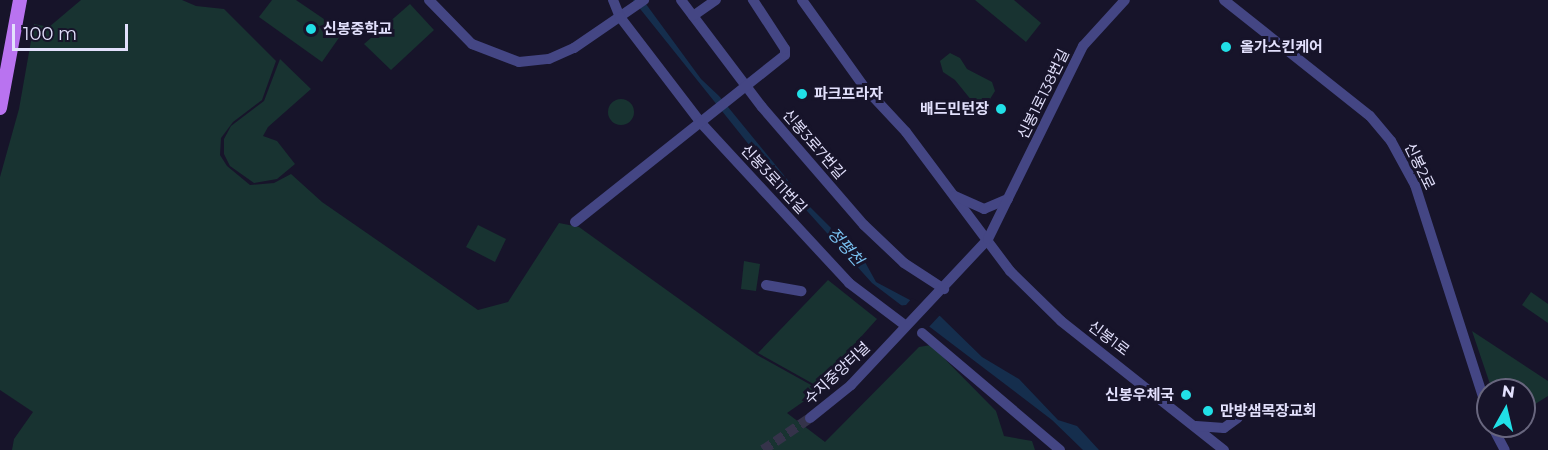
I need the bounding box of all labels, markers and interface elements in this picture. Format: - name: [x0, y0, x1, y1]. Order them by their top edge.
- scale bar: [15, 12, 130, 50]
- place label: 신봉중학교: [323, 20, 392, 38]
- marker: 신봉중학교: [304, 22, 318, 36]
- text: 100 m: [23, 23, 77, 45]
- marker: 올가스킨케어: [1217, 38, 1235, 56]
- place label: 올가스킨케어: [1240, 38, 1323, 56]
- street label: 신봉1로138번길: [1013, 46, 1073, 142]
- place label: 파크프라자: [814, 85, 883, 103]
- marker: 파크프라자: [795, 87, 809, 101]
- place label: 배드민턴장: [920, 100, 989, 118]
- marker: 배드민턴장: [994, 102, 1008, 116]
- street label: 신봉3로7번길: [779, 106, 849, 182]
- street label: 신봉2로: [1401, 140, 1439, 192]
- street label: 신봉3로11번길: [737, 141, 811, 217]
- water label: 정평천: [823, 224, 867, 270]
- street label: 신봉1로: [1085, 317, 1133, 359]
- street label: 수지중앙터널: [801, 338, 873, 408]
- north arrow: [1476, 378, 1536, 438]
- text: N: [1501, 381, 1516, 402]
- place label: 신봉우체국: [1105, 386, 1174, 404]
- marker: 신봉우체국: [1179, 388, 1193, 402]
- place label: 만방샘목장교회: [1220, 402, 1317, 420]
- marker: 만방샘목장교회: [1201, 404, 1215, 418]

